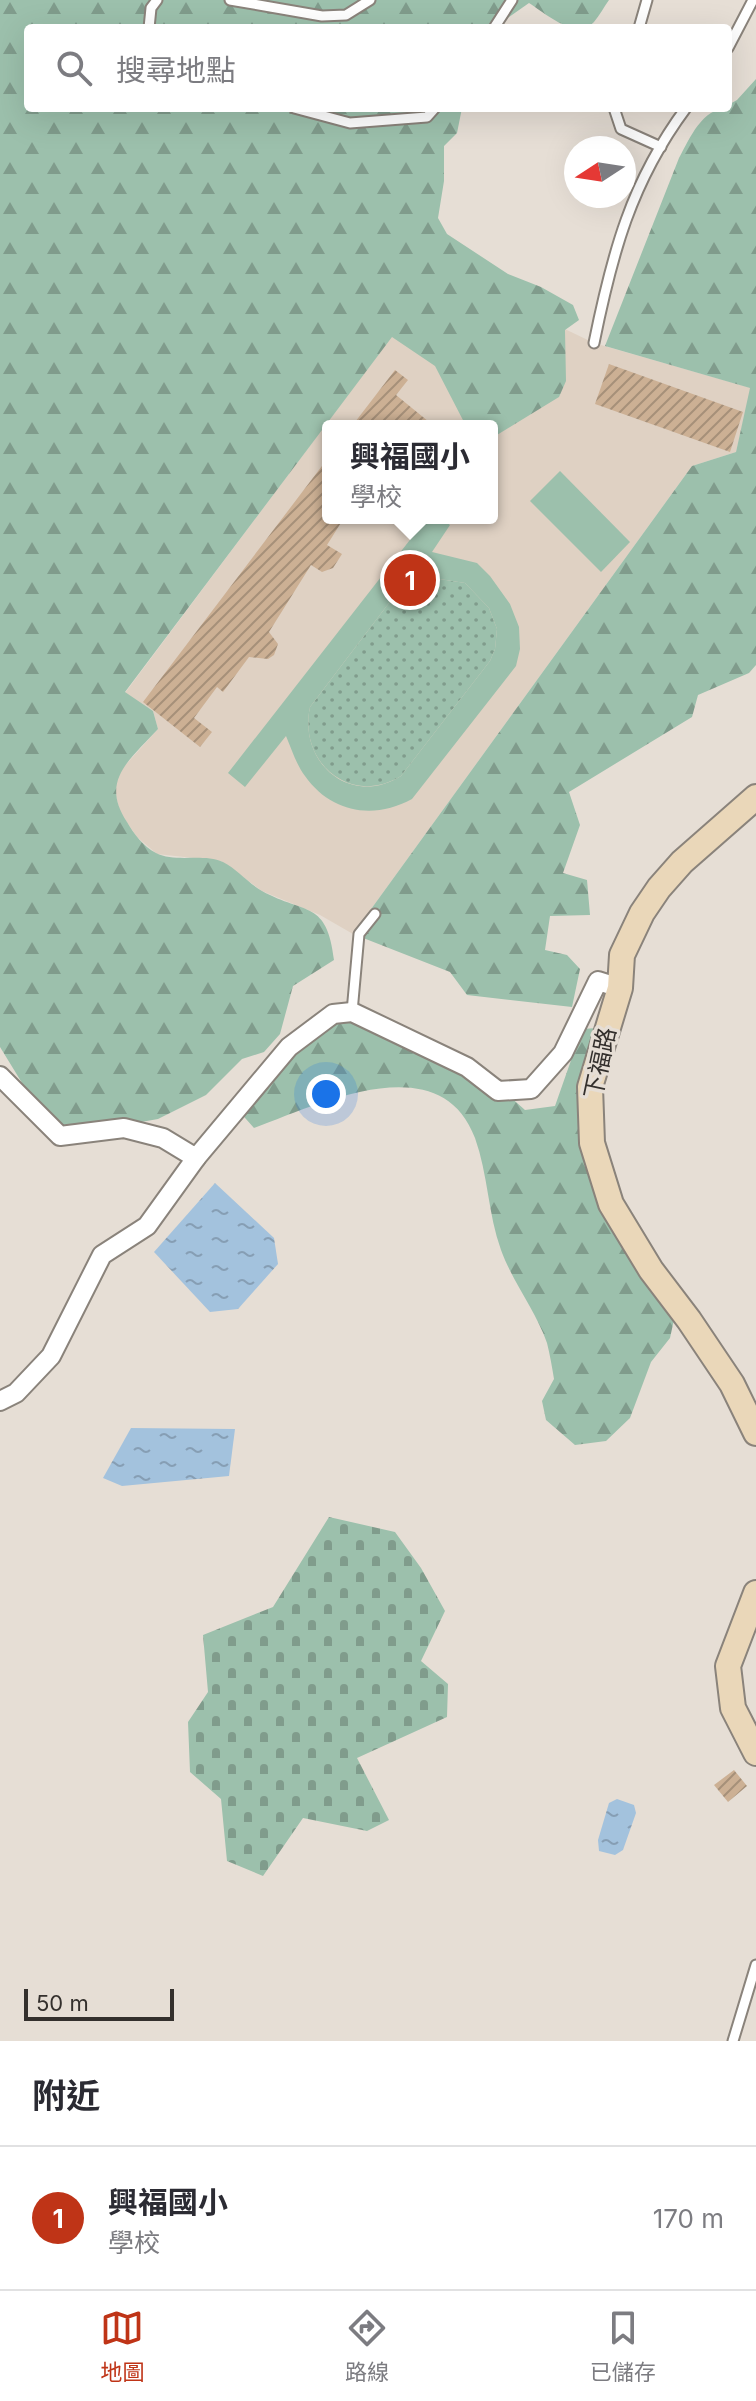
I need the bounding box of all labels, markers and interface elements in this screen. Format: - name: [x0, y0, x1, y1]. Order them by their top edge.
- search box: [24, 24, 732, 112]
- icon: search: [52, 46, 96, 90]
- text: 搜尋地點: [116, 52, 236, 88]
- north arrow: [564, 136, 636, 208]
- popup: [322, 420, 498, 524]
- text: 興福國小: [350, 438, 470, 474]
- text: 學校: [350, 481, 402, 512]
- pin: 1: [384, 550, 436, 610]
- street label: 下福路: [578, 1025, 622, 1101]
- your location: [306, 1074, 346, 1114]
- scale bar: [24, 1985, 174, 2021]
- text: 50 m: [36, 1990, 89, 2016]
- text: 附近: [32, 2075, 100, 2116]
- text: 興福國小: [108, 2184, 228, 2220]
- text: 1: [52, 2203, 64, 2234]
- text: 170 m: [653, 2203, 724, 2234]
- text: 學校: [108, 2227, 160, 2258]
- tab: 地圖: [100, 2306, 144, 2386]
- tab: 路線: [345, 2306, 389, 2386]
- tab: 已儲存: [590, 2306, 656, 2386]

